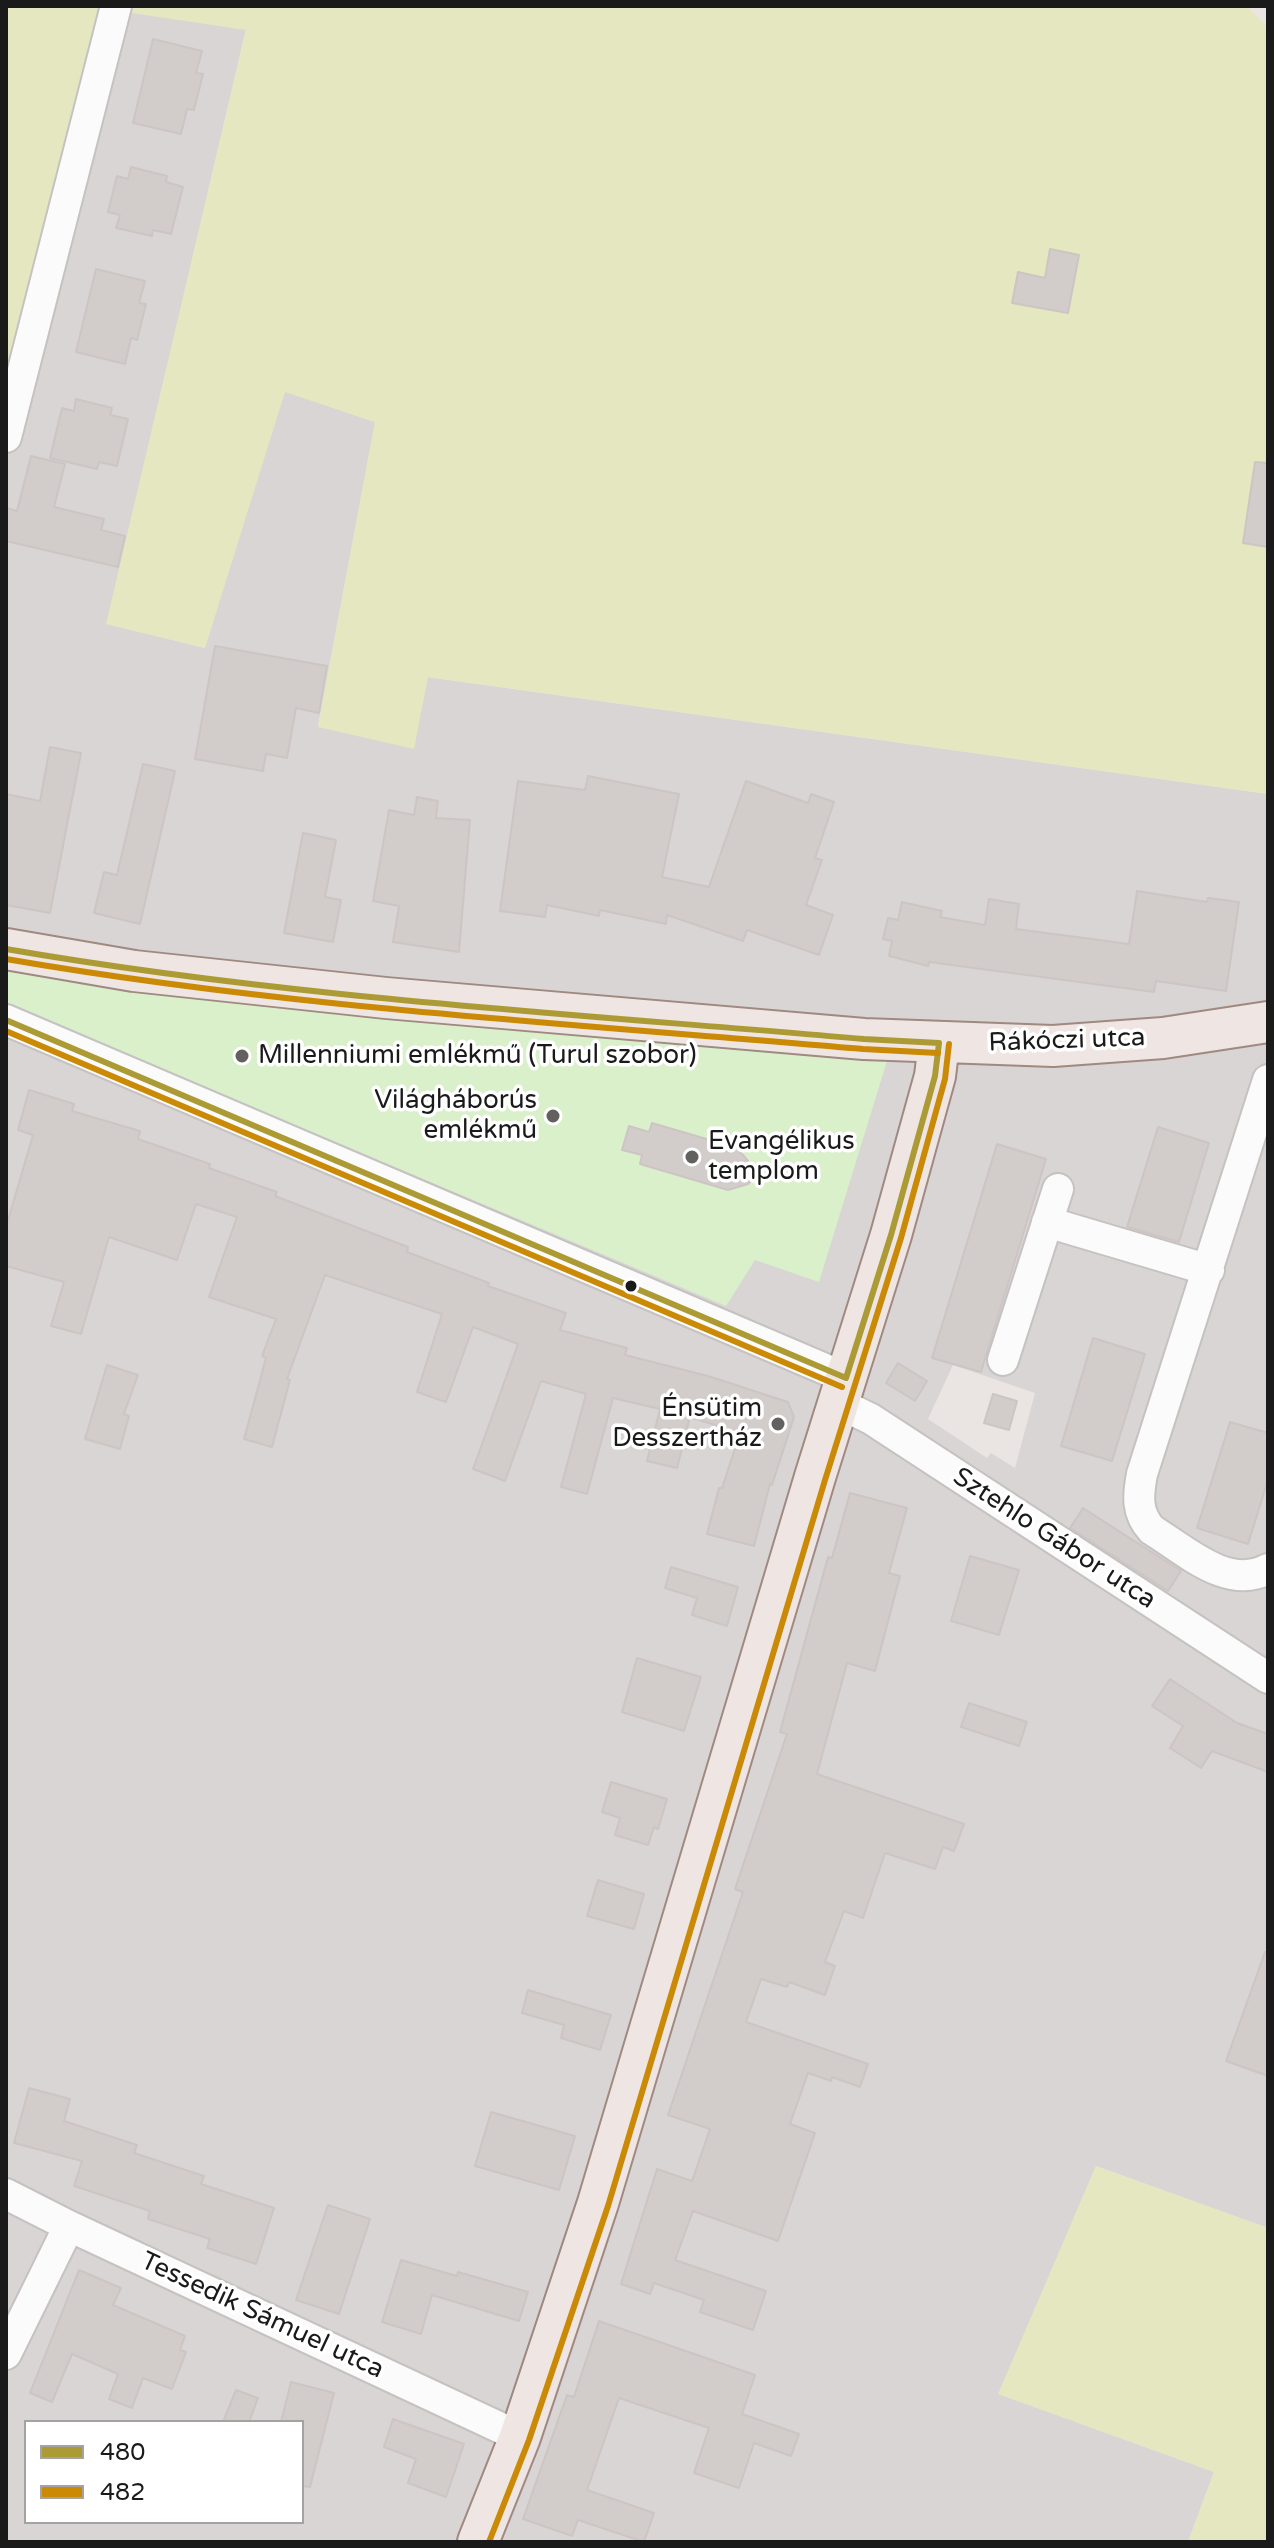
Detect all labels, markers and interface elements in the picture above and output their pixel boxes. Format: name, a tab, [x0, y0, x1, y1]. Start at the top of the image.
street label: Rákóczi utca	[988, 1023, 1146, 1059]
place label: Millenniumi emlékmű (Turul szobor)	[258, 1040, 697, 1072]
marker: Millenniumi emlékmű (Turul szobor)	[233, 1047, 251, 1065]
place label: Világháborús emlékmű	[374, 1085, 537, 1146]
marker: Világháborús emlékmű	[544, 1107, 562, 1125]
place label: Evangélikus templom	[708, 1126, 855, 1188]
marker: Evangélikus templom	[683, 1148, 701, 1166]
unlabelled marker	[623, 1278, 639, 1294]
place label: Énsütim Desszertház	[612, 1393, 762, 1454]
marker: Énsütim Desszertház	[769, 1415, 787, 1433]
street label: Sztehlo Gábor utca	[947, 1462, 1161, 1616]
street label: Tessedik Sámuel utca	[136, 2246, 388, 2386]
legend	[24, 2420, 304, 2524]
text: 480	[100, 2438, 145, 2467]
text: 482	[100, 2478, 145, 2507]

